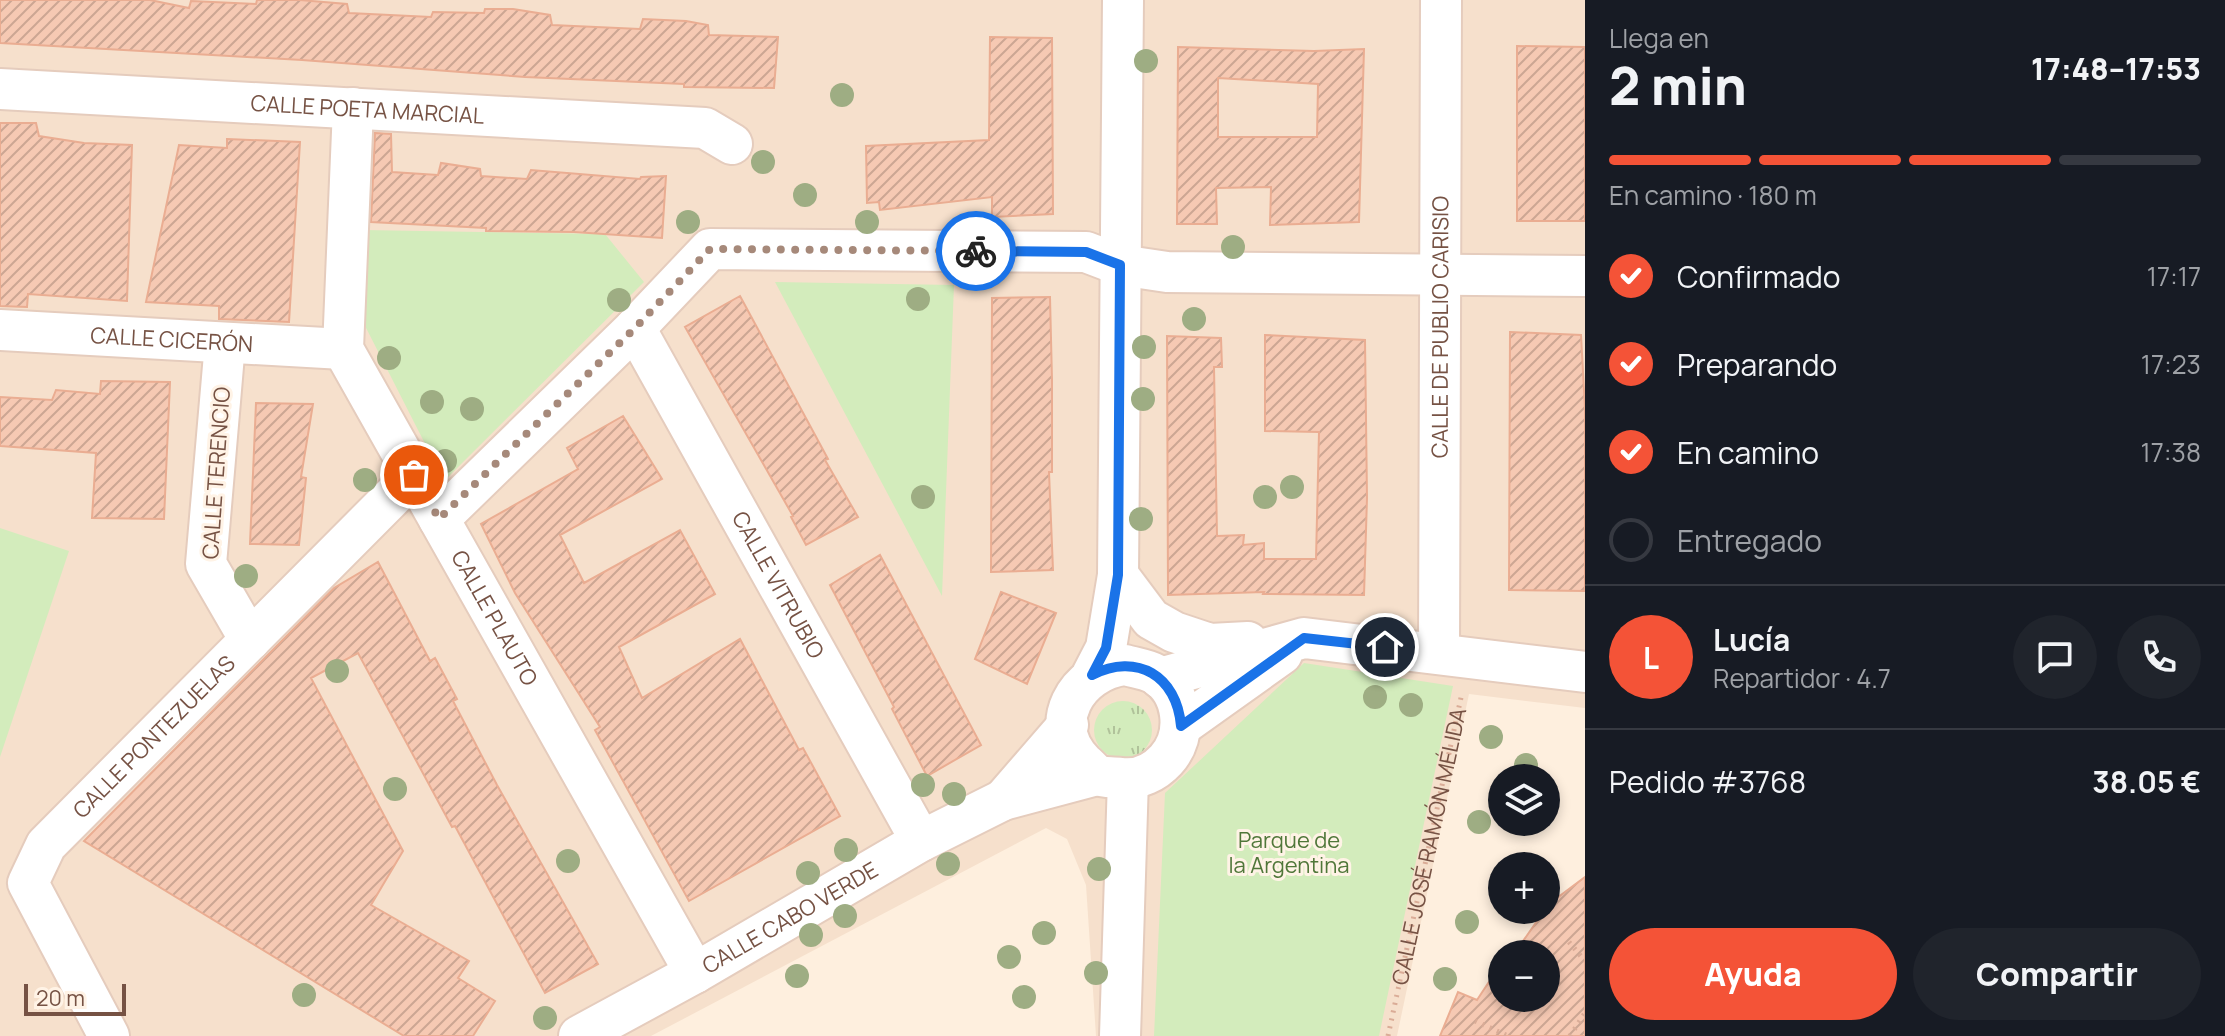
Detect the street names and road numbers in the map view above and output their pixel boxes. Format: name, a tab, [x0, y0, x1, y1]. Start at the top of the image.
street label: CALLE POETA MARCIAL	[250, 88, 485, 131]
street label: CALLE DE PUBLIO CARISIO	[1425, 196, 1455, 458]
street label: CALLE CICERÓN	[90, 320, 254, 359]
street label: CALLE TERENCIO	[195, 386, 237, 560]
street label: CALLE VITRUBIO	[725, 506, 831, 664]
street label: CALLE PLAUTO	[445, 545, 545, 691]
street label: CALLE PONTEZUELAS	[66, 649, 241, 825]
street label: CALLE JOSÉ RAMÓN MÉLIDA	[1384, 705, 1473, 988]
street label: CALLE CABO VERDE	[697, 854, 883, 981]

